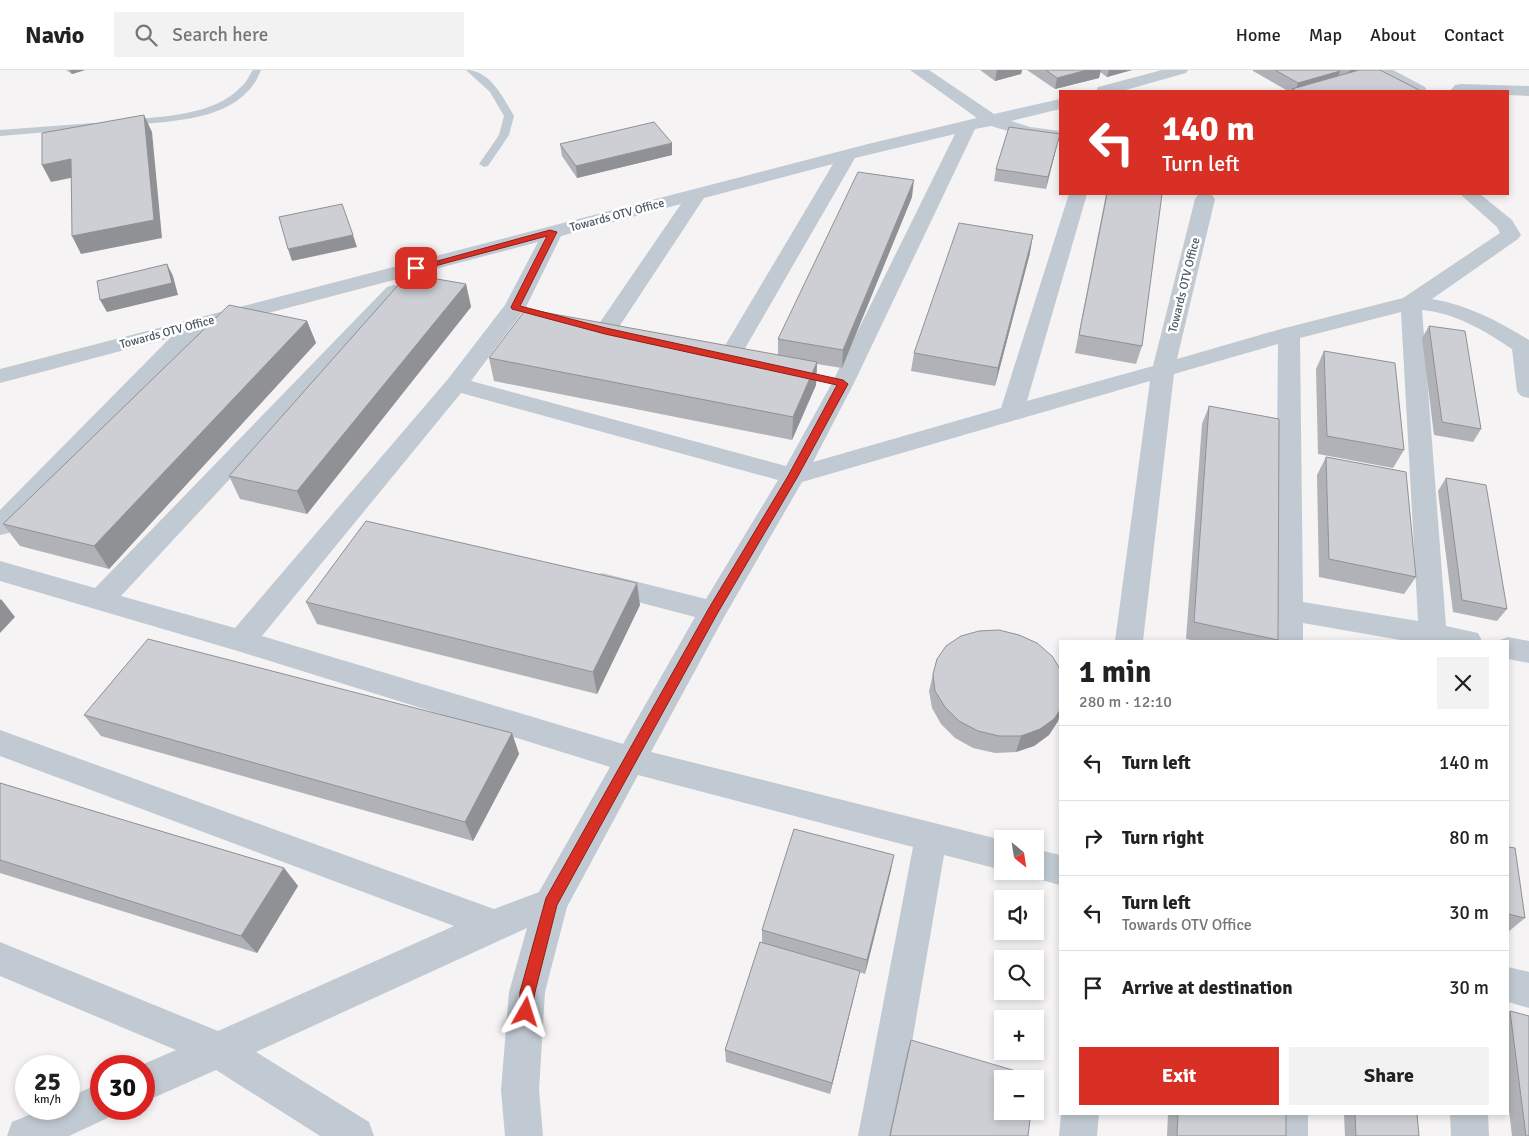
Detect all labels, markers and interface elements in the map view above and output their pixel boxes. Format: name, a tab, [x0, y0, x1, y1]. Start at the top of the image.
search box	[114, 12, 464, 57]
text: Navio	[25, 20, 84, 50]
icon: search	[132, 21, 160, 49]
text: Search here	[172, 23, 268, 47]
text: Home	[1236, 24, 1281, 46]
text: Map	[1309, 24, 1342, 46]
text: About	[1370, 24, 1416, 46]
text: Contact	[1444, 24, 1504, 46]
text: 140 m	[1162, 107, 1255, 150]
icon: left	[1079, 110, 1144, 175]
text: Turn left	[1162, 150, 1240, 177]
street label: Towards OTV Office	[568, 196, 666, 235]
street label: Towards OTV Office	[1165, 236, 1204, 334]
pin	[395, 247, 437, 289]
icon: arrive	[402, 254, 430, 282]
street label: Towards OTV Office	[118, 313, 216, 352]
text: 1 min	[1079, 654, 1151, 691]
button: close	[1437, 657, 1489, 709]
text: 280 m · 12:10	[1079, 692, 1172, 712]
icon: left	[1079, 749, 1107, 777]
text: Turn left	[1122, 751, 1191, 775]
text: 140 m	[1439, 751, 1489, 775]
icon: right	[1079, 824, 1107, 852]
text: Turn right	[1122, 826, 1204, 850]
text: 80 m	[1449, 826, 1489, 850]
north arrow	[994, 830, 1044, 880]
map controls	[994, 830, 1044, 1120]
button: sound	[994, 890, 1044, 940]
text: Turn left	[1122, 891, 1191, 915]
icon: left	[1079, 899, 1107, 927]
text: 30 m	[1449, 901, 1489, 925]
text: Towards OTV Office	[1122, 915, 1252, 935]
button: search	[994, 950, 1044, 1000]
icon: arrive	[1079, 974, 1107, 1002]
text: Arrive at destination	[1122, 976, 1293, 1000]
text: 30 m	[1449, 976, 1489, 1000]
position arrow	[499, 985, 551, 1037]
button: +	[994, 1010, 1044, 1060]
button: Exit	[1079, 1047, 1279, 1105]
button: Share	[1289, 1047, 1489, 1105]
speed limit sign: 30	[90, 1055, 155, 1120]
text: 25	[34, 1066, 61, 1097]
button: −	[994, 1070, 1044, 1120]
text: km/h	[34, 1092, 61, 1107]

